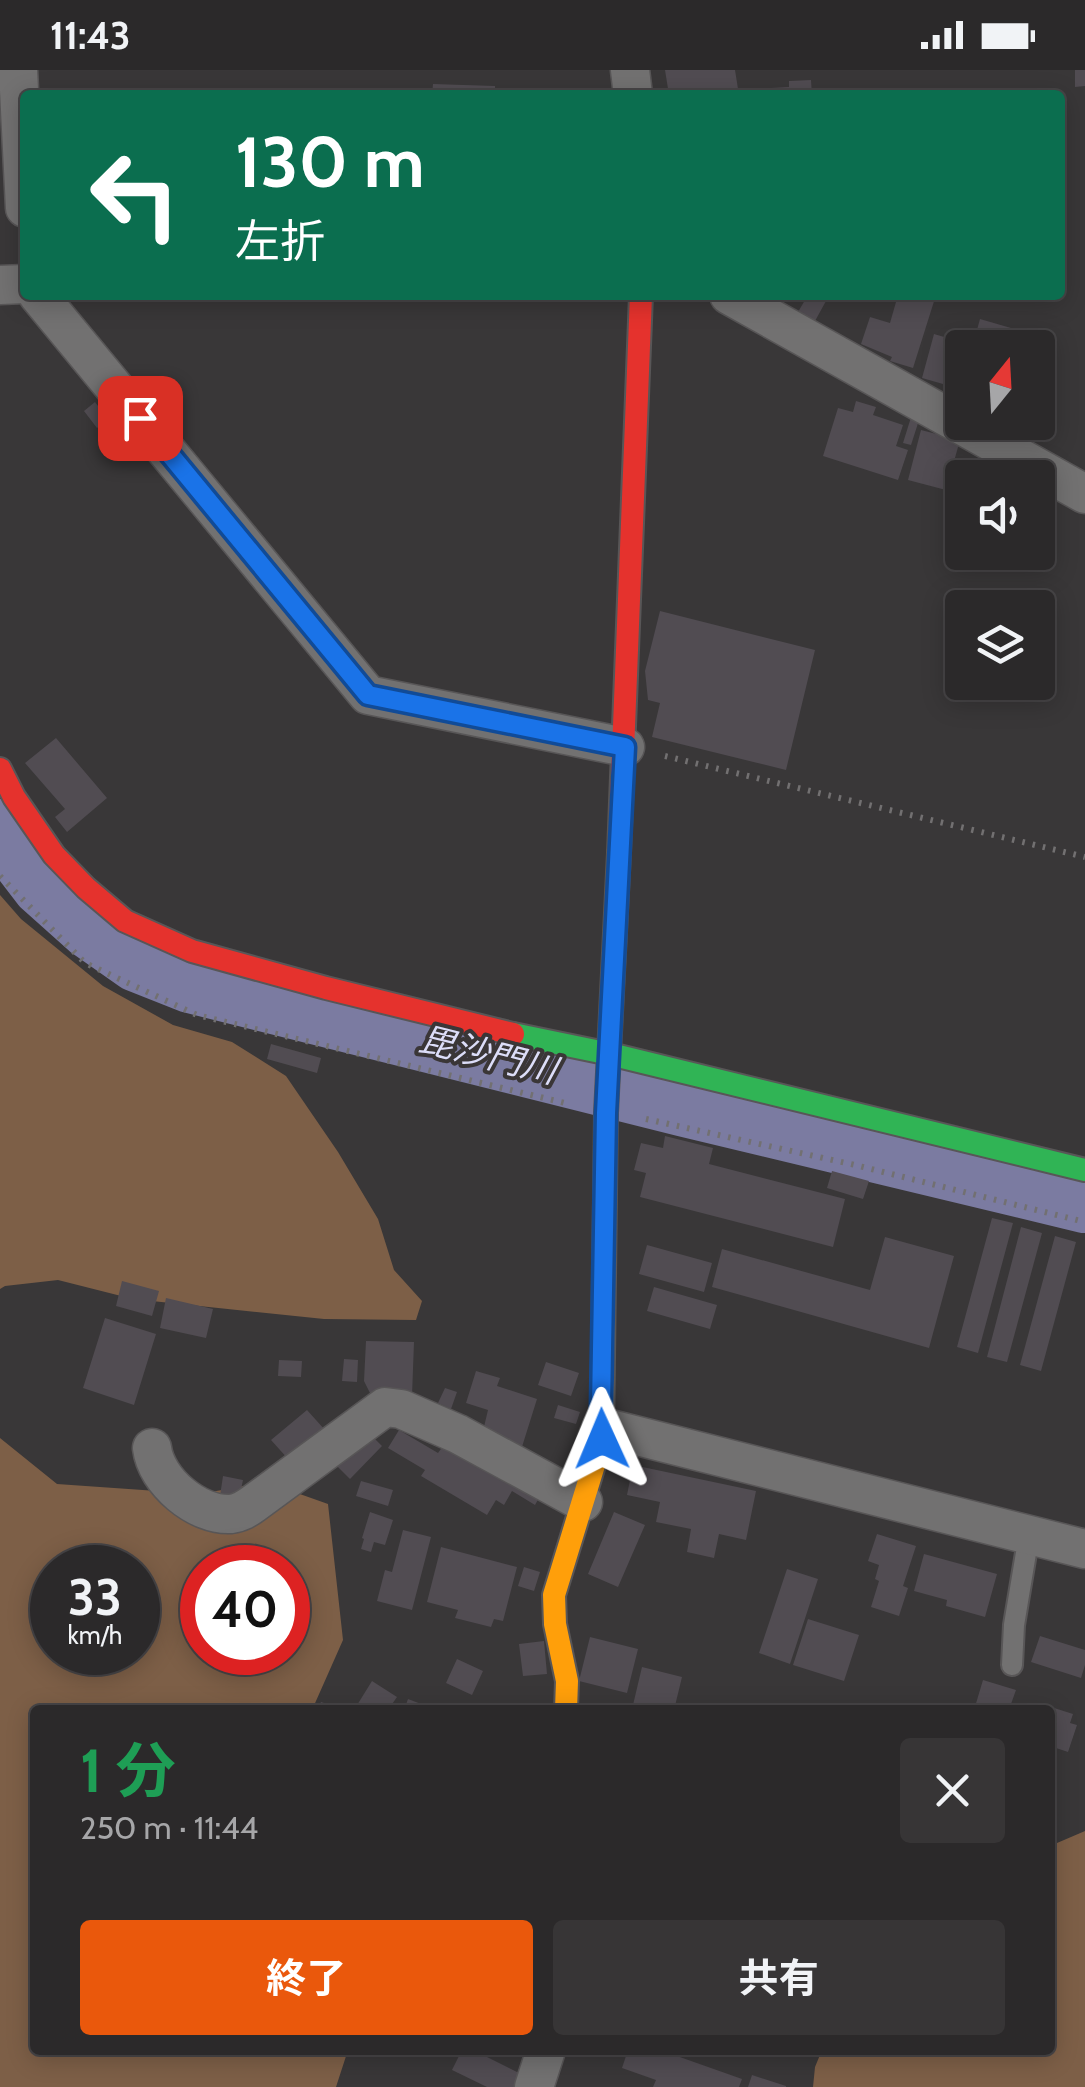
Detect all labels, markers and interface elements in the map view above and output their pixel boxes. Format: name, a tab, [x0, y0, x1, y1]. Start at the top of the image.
text: 11:43	[50, 12, 131, 59]
text: 130 m	[235, 119, 425, 205]
icon: left	[70, 130, 200, 260]
text: 左折	[235, 214, 325, 268]
north arrow	[945, 330, 1055, 440]
map controls	[945, 330, 1055, 700]
pin	[98, 376, 183, 461]
icon: arrive	[113, 391, 168, 446]
button: sound	[945, 460, 1055, 570]
button: layers	[945, 590, 1055, 700]
water label: 毘沙門川	[415, 1017, 565, 1093]
position arrow	[550, 1387, 654, 1491]
speed limit sign: 40	[180, 1545, 310, 1675]
text: 33	[68, 1567, 122, 1628]
text: km/h	[68, 1620, 122, 1650]
text: 1 分	[80, 1734, 176, 1807]
button: close	[900, 1738, 1005, 1843]
text: 250 m · 11:44	[80, 1808, 258, 1847]
button: 終了	[80, 1920, 533, 2035]
button: 共有	[553, 1920, 1005, 2035]

